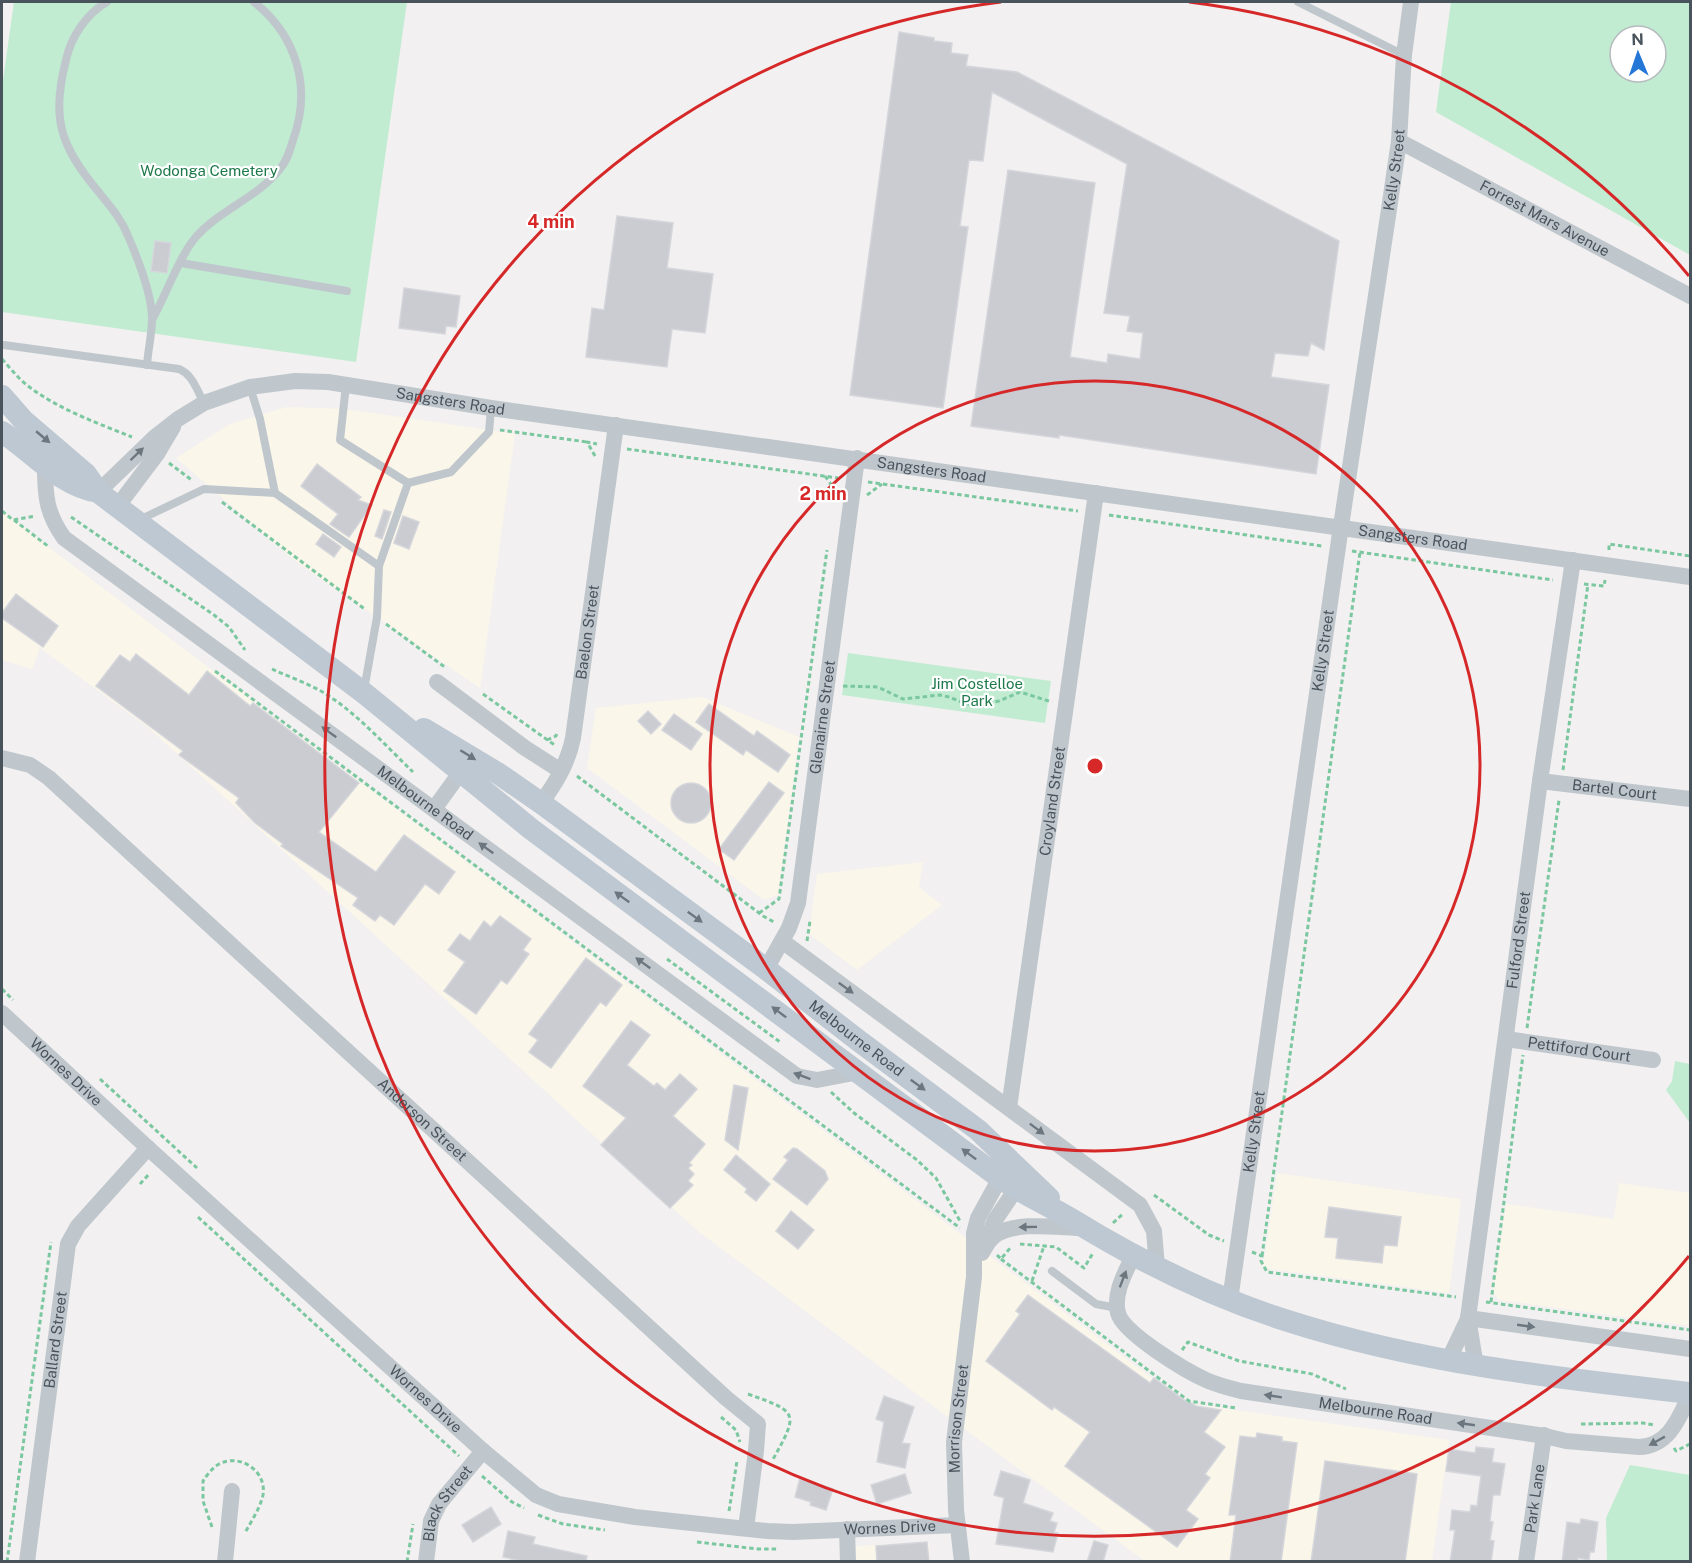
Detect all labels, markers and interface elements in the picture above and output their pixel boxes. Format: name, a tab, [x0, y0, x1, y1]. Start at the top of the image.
north arrow	[1608, 24, 1668, 84]
text: N	[1631, 30, 1644, 49]
street label: Kelly Street	[1380, 128, 1408, 212]
park label: Wodonga Cemetery	[140, 162, 278, 179]
street label: Forrest Mars Avenue	[1477, 177, 1613, 260]
text: 4 min	[527, 211, 575, 232]
street label: Sangsters Road	[395, 384, 506, 418]
one-way arrow	[35, 430, 50, 443]
one-way arrow	[130, 448, 144, 462]
street label: Sangsters Road	[876, 453, 987, 486]
text: 2 min	[799, 483, 847, 504]
street label: Sangsters Road	[1357, 521, 1469, 554]
street label: Baelon Street	[572, 583, 602, 681]
street label: Kelly Street	[1308, 608, 1337, 693]
street label: Glenairne Street	[806, 659, 838, 775]
park label: Jim Costelloe Park	[931, 675, 1023, 709]
one-way arrow	[321, 727, 336, 739]
street label: Croyland Street	[1036, 745, 1068, 857]
one-way arrow	[460, 750, 476, 761]
centre of rings	[1085, 756, 1105, 776]
street label: Melbourne Road	[374, 762, 477, 843]
street label: Bartel Court	[1571, 776, 1658, 803]
one-way arrow	[479, 842, 494, 854]
street label: Fulford Street	[1503, 890, 1533, 990]
one-way arrow	[615, 891, 630, 903]
one-way arrow	[688, 910, 703, 922]
one-way arrow	[636, 957, 652, 969]
one-way arrow	[838, 982, 854, 994]
street label: Melbourne Road	[806, 997, 907, 1079]
one-way arrow	[772, 1007, 787, 1019]
street label: Pettiford Court	[1527, 1033, 1632, 1065]
street label: Wornes Drive	[27, 1034, 106, 1109]
one-way arrow	[792, 1070, 810, 1080]
street label: Anderson Street	[374, 1074, 471, 1165]
one-way arrow	[909, 1079, 925, 1091]
street label: Kelly Street	[1239, 1090, 1268, 1174]
one-way arrow	[1029, 1122, 1045, 1135]
one-way arrow	[961, 1149, 976, 1161]
one-way arrow	[1019, 1223, 1038, 1232]
one-way arrow	[1118, 1270, 1128, 1288]
street label: Ballard Street	[40, 1290, 70, 1389]
one-way arrow	[1516, 1322, 1535, 1331]
street label: Wornes Drive	[386, 1361, 466, 1436]
street label: Morrison Street	[945, 1363, 971, 1473]
one-way arrow	[1263, 1392, 1282, 1401]
street label: Melbourne Road	[1318, 1394, 1433, 1427]
one-way arrow	[1456, 1420, 1475, 1429]
one-way arrow	[1648, 1436, 1665, 1446]
street label: Black Street	[420, 1462, 475, 1543]
street label: Park Lane	[1521, 1463, 1548, 1534]
street label: Wornes Drive	[843, 1517, 936, 1538]

